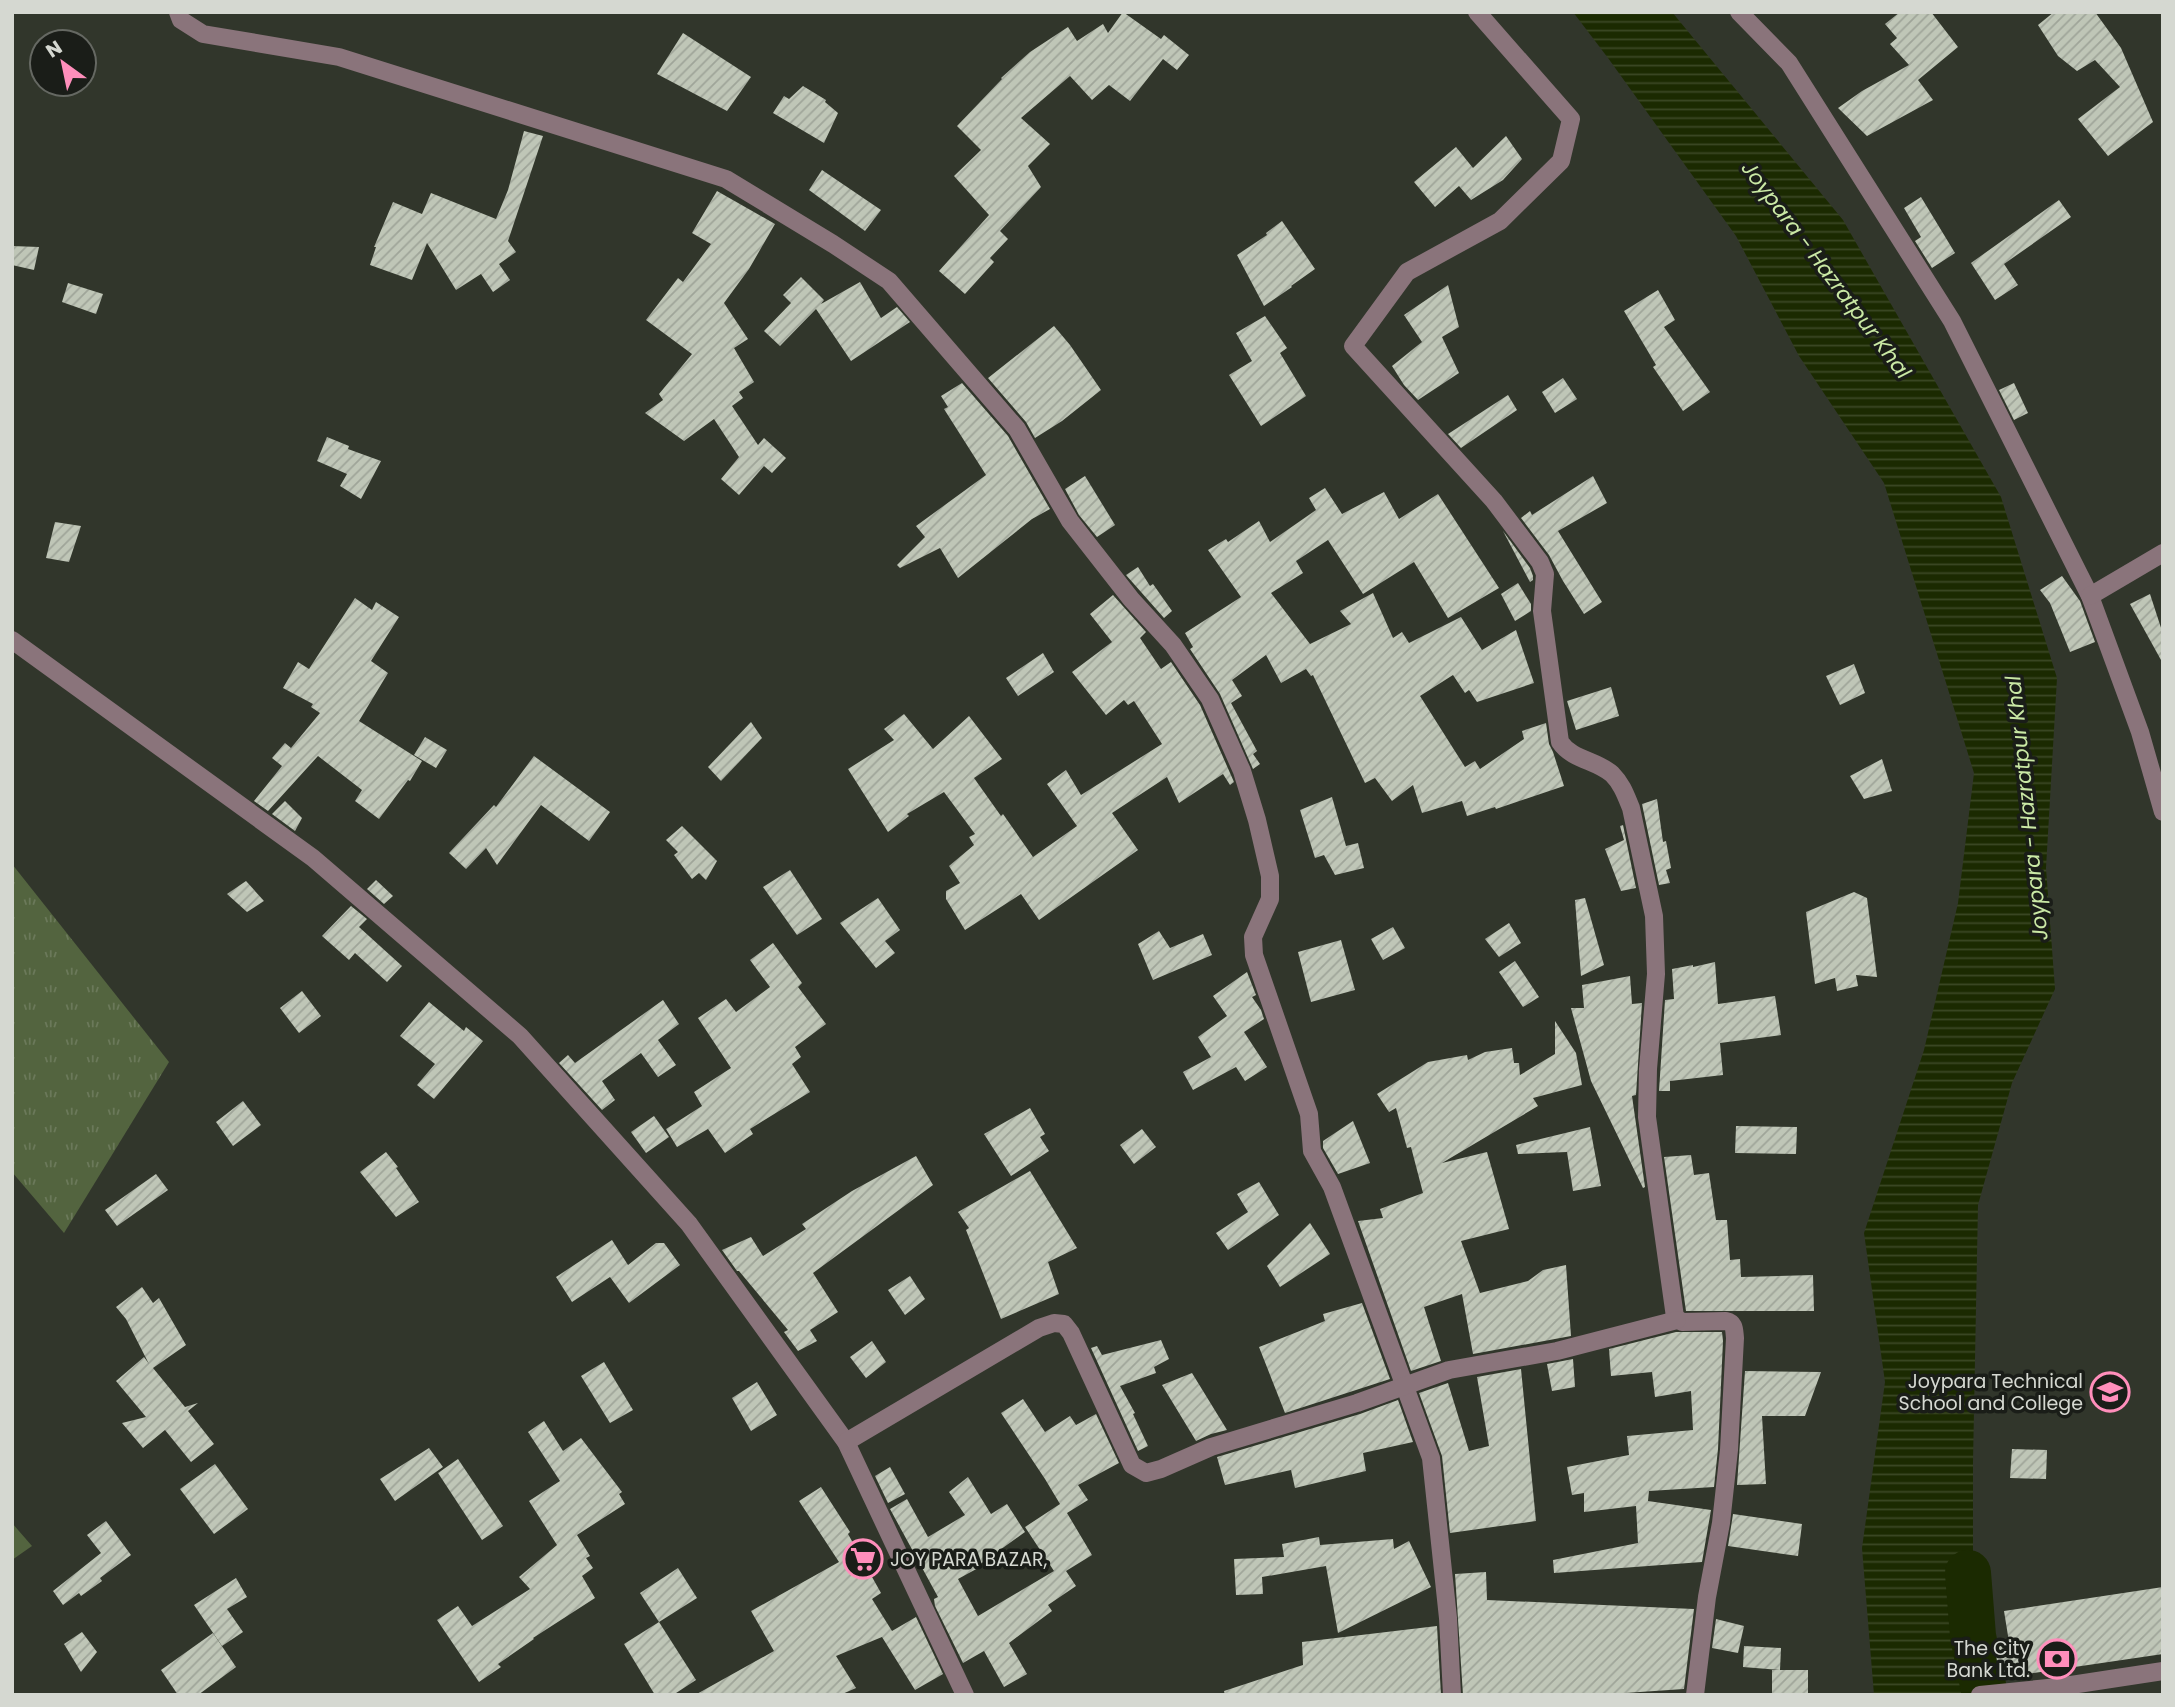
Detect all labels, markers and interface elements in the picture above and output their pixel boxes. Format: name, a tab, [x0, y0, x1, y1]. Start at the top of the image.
north arrow	[28, 28, 98, 98]
text: N	[41, 34, 67, 64]
water label: Joypara - Hazratpur Khal	[1735, 155, 1919, 385]
water label: Joypara - Hazratpur Khal	[1998, 673, 2055, 942]
place label: Joypara Technical School and College	[1899, 1368, 2083, 1417]
school or university icon: Joypara Technical School and College	[2089, 1371, 2131, 1413]
supermarket icon: JOY PARA BAZAR,	[842, 1538, 884, 1580]
place label: JOY PARA BAZAR,	[890, 1546, 1048, 1573]
place label: The City Bank Ltd.	[1947, 1635, 2030, 1684]
bank icon: The City Bank Ltd.	[2036, 1638, 2078, 1680]

